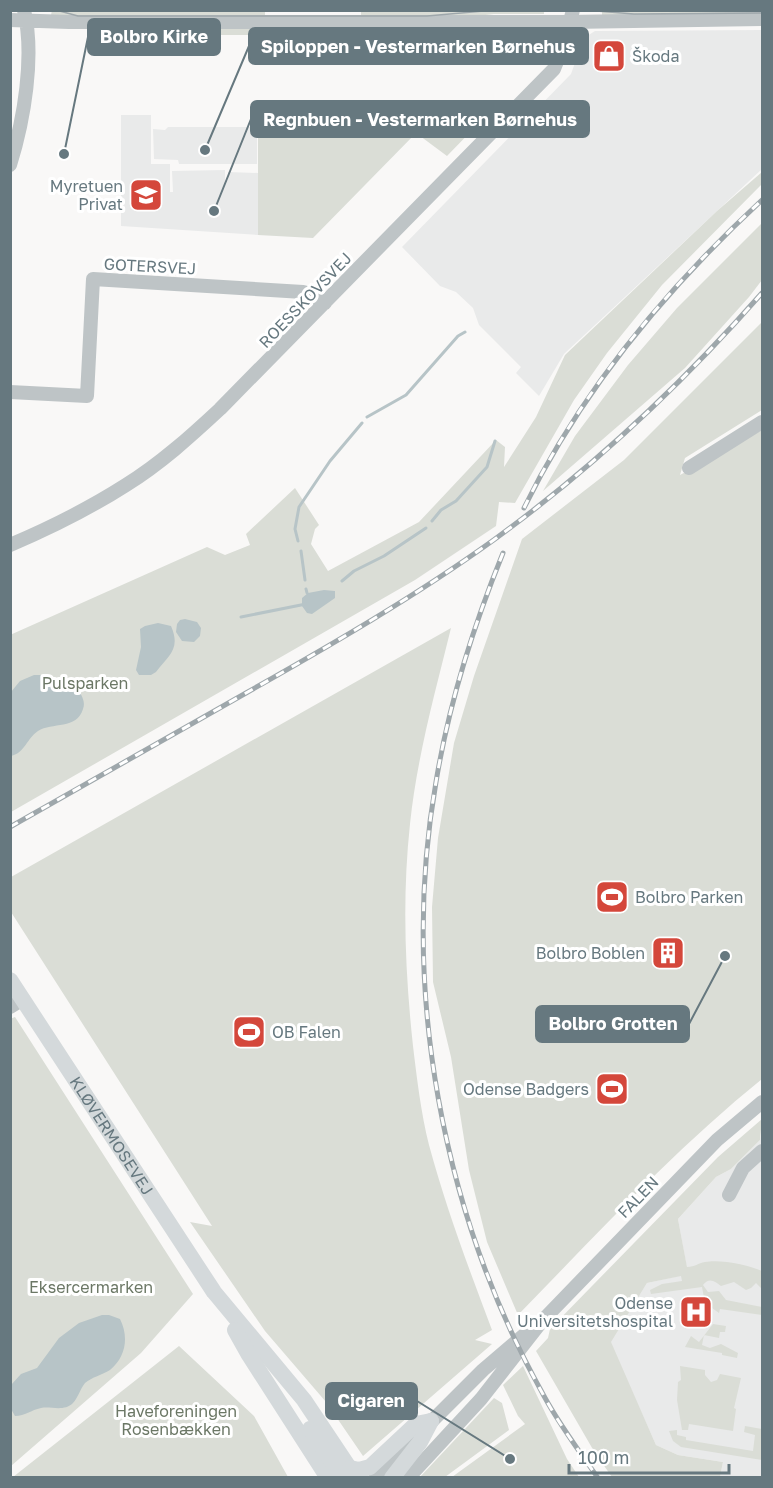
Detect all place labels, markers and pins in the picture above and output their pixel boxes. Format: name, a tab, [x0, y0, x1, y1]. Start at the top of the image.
callout: Bolbro Kirke	[88, 19, 220, 55]
callout: Spiloppen - Vestermarken Børnehus	[249, 28, 588, 64]
shop icon: Škoda	[591, 38, 627, 74]
place label: Škoda	[632, 46, 679, 66]
callout: Regnbuen - Vestermarken Børnehus	[251, 101, 589, 137]
place label: Myretuen Privat	[50, 176, 123, 214]
school or university icon: Myretuen Privat	[128, 177, 164, 213]
sports icon: Bolbro Parken	[594, 879, 630, 915]
place label: Bolbro Parken	[635, 887, 743, 907]
building icon: Bolbro Boblen	[650, 935, 686, 971]
place label: Bolbro Boblen	[536, 943, 645, 963]
callout: Bolbro Grotten	[536, 1006, 689, 1042]
sports icon: OB Falen	[231, 1014, 267, 1050]
place label: OB Falen	[272, 1022, 341, 1042]
sports icon: Odense Badgers	[594, 1071, 630, 1107]
place label: Odense Badgers	[463, 1079, 589, 1099]
place label: Odense Universitetshospital	[517, 1293, 673, 1331]
hospital icon: Odense Universitetshospital	[678, 1294, 714, 1330]
callout: Cigaren	[326, 1383, 417, 1419]

